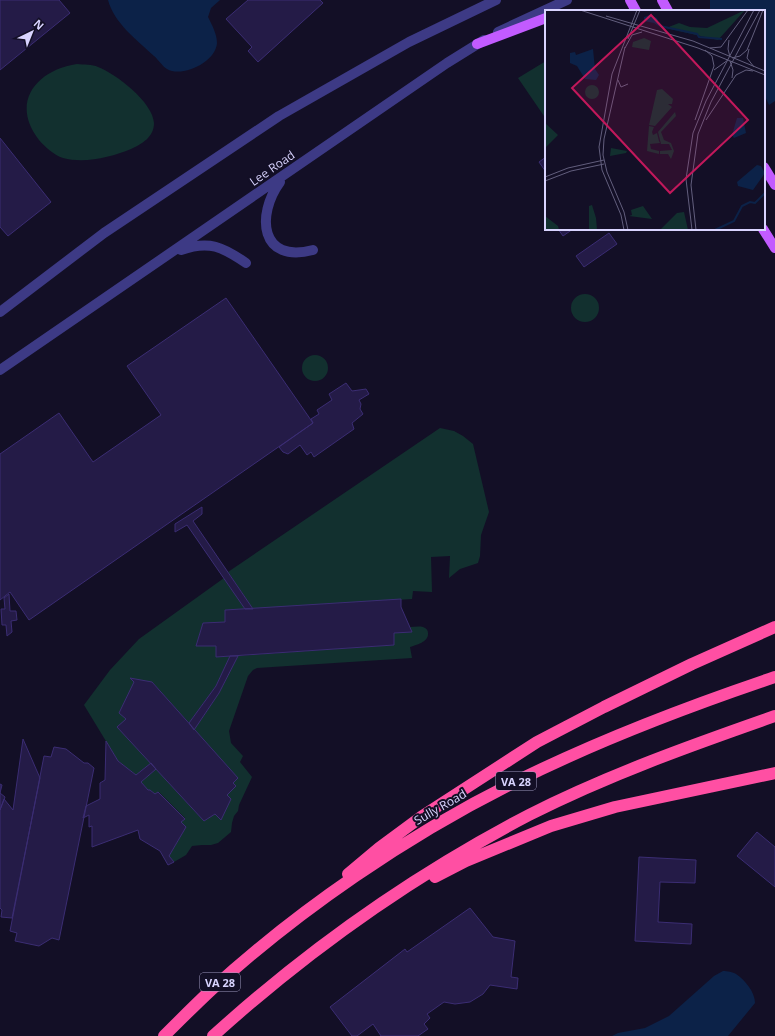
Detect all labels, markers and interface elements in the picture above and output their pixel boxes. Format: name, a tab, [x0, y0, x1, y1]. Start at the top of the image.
inset map	[545, 10, 765, 230]
north arrow	[12, 12, 52, 52]
text: N	[31, 16, 48, 33]
street label: Lee Road	[246, 146, 298, 190]
road number: VA 28	[496, 772, 536, 790]
street label: Sully Road	[411, 785, 469, 829]
road number: VA 28	[200, 973, 240, 991]

